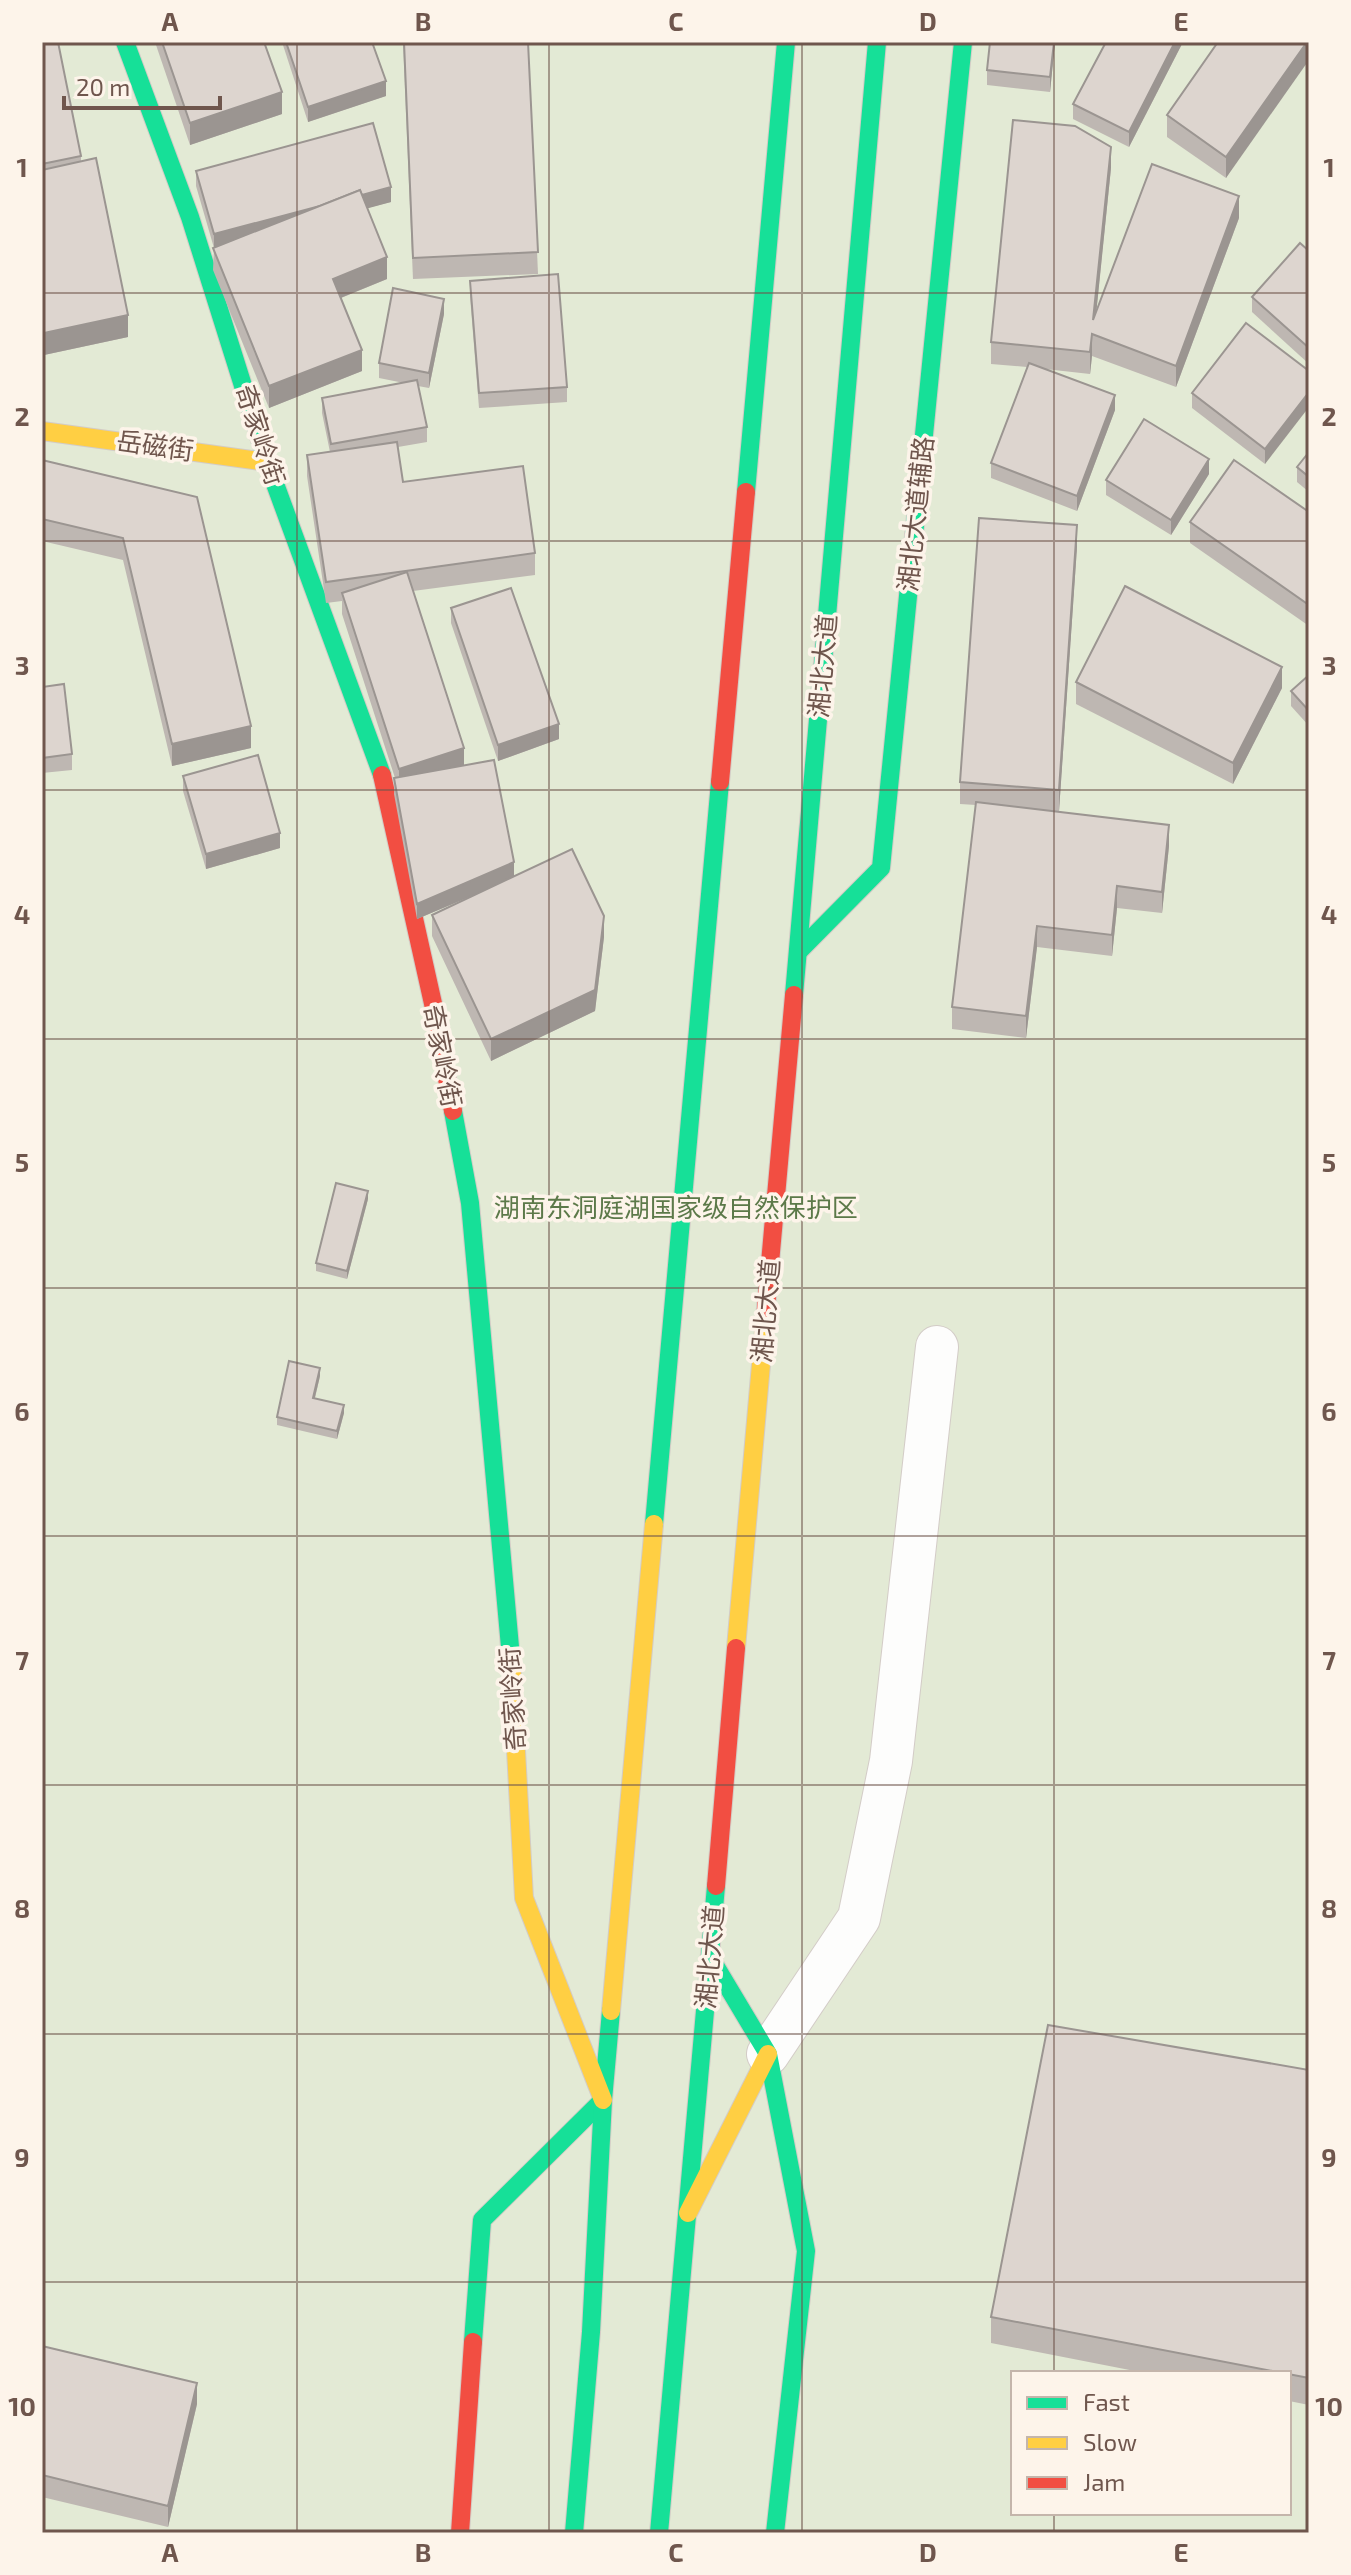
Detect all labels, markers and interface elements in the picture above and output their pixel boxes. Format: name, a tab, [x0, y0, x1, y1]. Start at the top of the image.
text: A	[162, 5, 179, 36]
text: B	[415, 5, 431, 36]
text: C	[668, 5, 684, 36]
text: D	[919, 5, 937, 36]
text: E	[1173, 5, 1189, 36]
scale bar	[64, 60, 220, 110]
text: 20 m	[76, 72, 130, 101]
text: 1	[16, 151, 28, 182]
text: 1	[1323, 151, 1335, 182]
street label: 奇家岭街	[231, 380, 292, 489]
text: 2	[14, 400, 30, 431]
text: 2	[1321, 400, 1337, 431]
street label: 岳磁街	[114, 424, 196, 465]
street label: 湘北大道辅路	[891, 435, 938, 593]
street label: 湘北大道	[802, 613, 841, 719]
text: 3	[15, 649, 29, 680]
text: 3	[1322, 649, 1336, 680]
text: 4	[14, 898, 30, 929]
text: 4	[1321, 898, 1337, 929]
street label: 奇家岭街	[418, 1002, 469, 1110]
text: 5	[15, 1146, 29, 1177]
text: 5	[1322, 1146, 1336, 1177]
park label: 湖南东洞庭湖国家级自然保护区	[494, 1191, 858, 1222]
street label: 湘北大道	[745, 1258, 784, 1364]
text: 6	[14, 1395, 30, 1426]
text: 6	[1321, 1395, 1337, 1426]
text: 7	[15, 1644, 29, 1675]
text: 7	[1322, 1644, 1336, 1675]
street label: 奇家岭街	[492, 1646, 531, 1752]
text: 8	[14, 1892, 30, 1923]
text: 8	[1321, 1892, 1337, 1923]
street label: 湘北大道	[689, 1904, 728, 2010]
text: 9	[14, 2141, 30, 2172]
text: 9	[1321, 2141, 1337, 2172]
legend	[1011, 2371, 1291, 2515]
text: Fast	[1083, 2387, 1130, 2416]
text: 10	[8, 2390, 36, 2421]
text: 10	[1315, 2390, 1343, 2421]
text: Slow	[1083, 2427, 1137, 2456]
text: Jam	[1083, 2467, 1125, 2496]
text: A	[162, 2536, 179, 2567]
text: B	[415, 2536, 431, 2567]
text: C	[668, 2536, 684, 2567]
text: D	[919, 2536, 937, 2567]
text: E	[1173, 2536, 1189, 2567]

